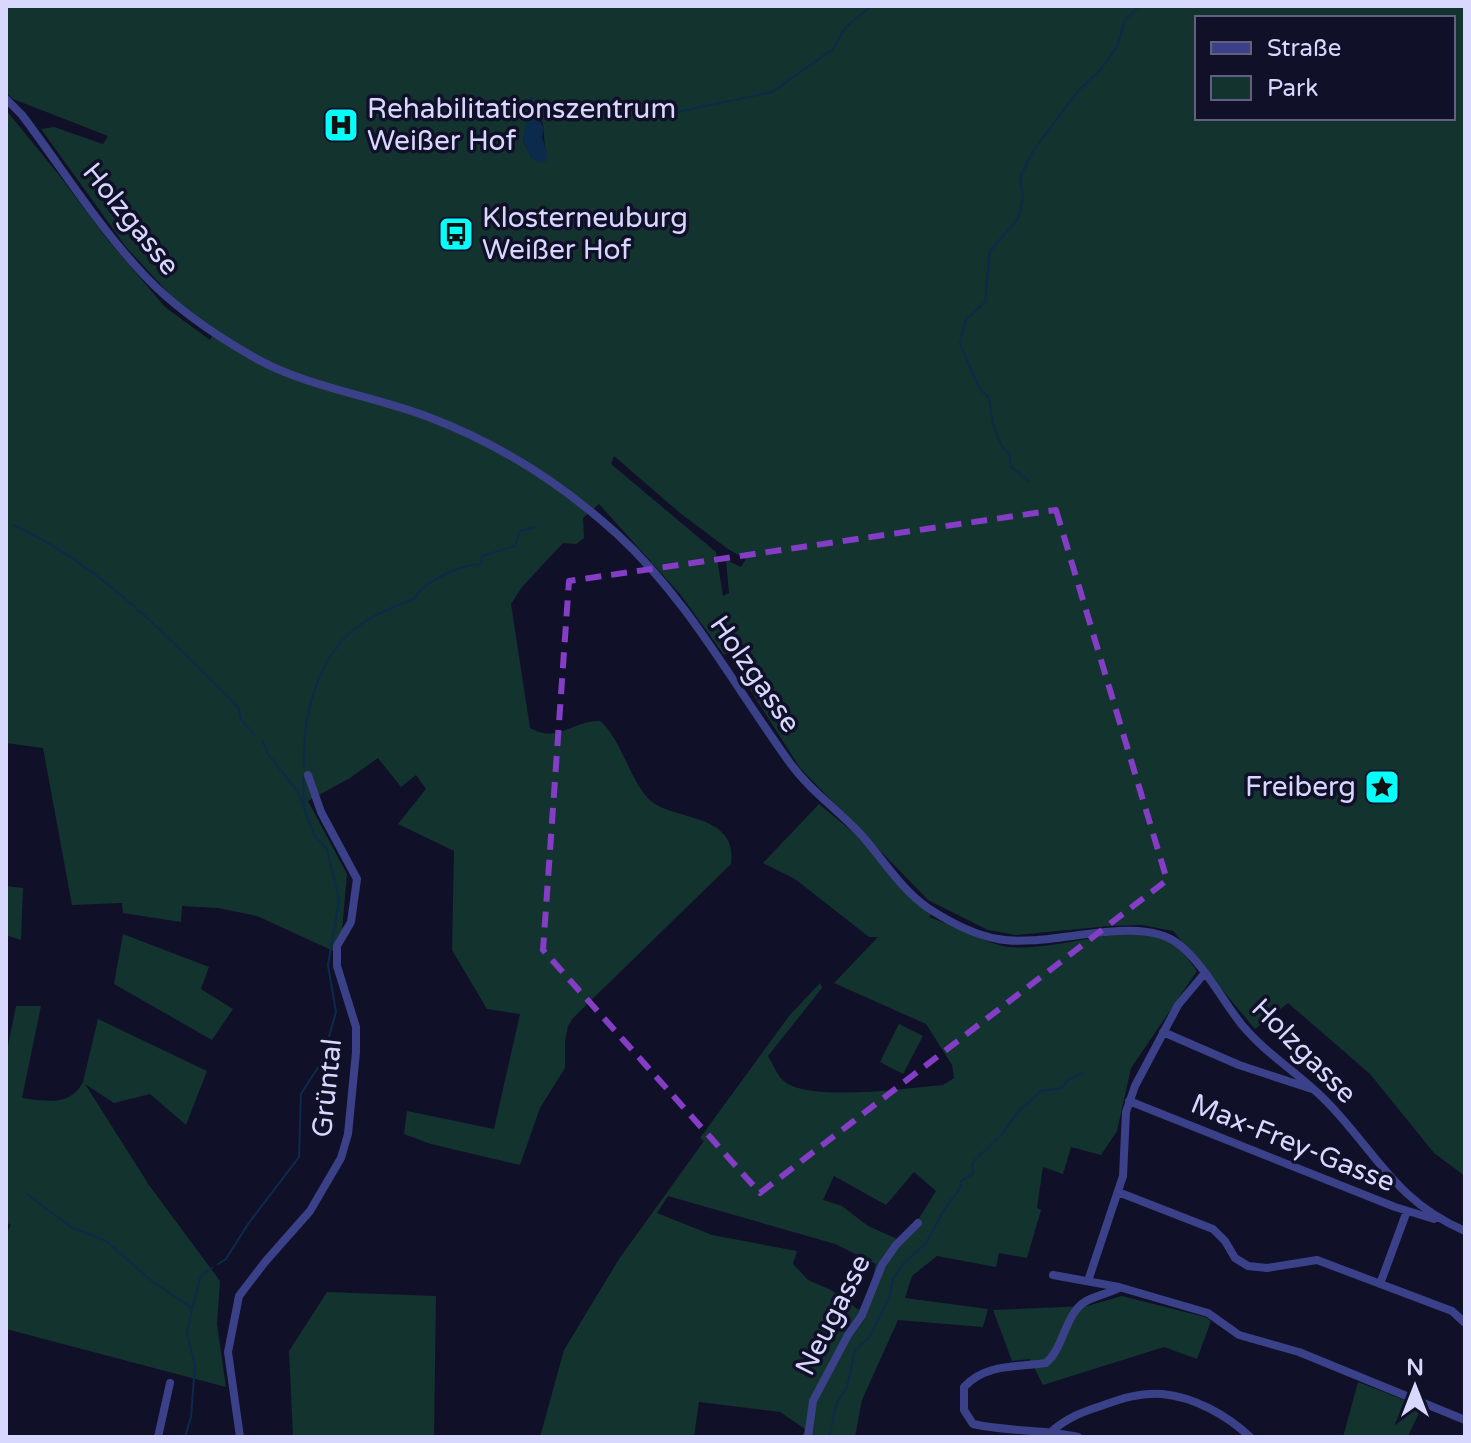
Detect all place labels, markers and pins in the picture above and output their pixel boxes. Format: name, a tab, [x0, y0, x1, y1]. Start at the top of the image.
place label: Rehabilitationszentrum Weißer Hof	[367, 92, 676, 158]
hospital icon: Rehabilitationszentrum Weißer Hof	[322, 106, 360, 144]
place label: Klosterneuburg Weißer Hof	[482, 201, 688, 267]
bus stop icon: Klosterneuburg Weißer Hof	[437, 215, 475, 253]
place icon: Freiberg	[1363, 768, 1401, 806]
place label: Freiberg	[1245, 770, 1356, 804]

